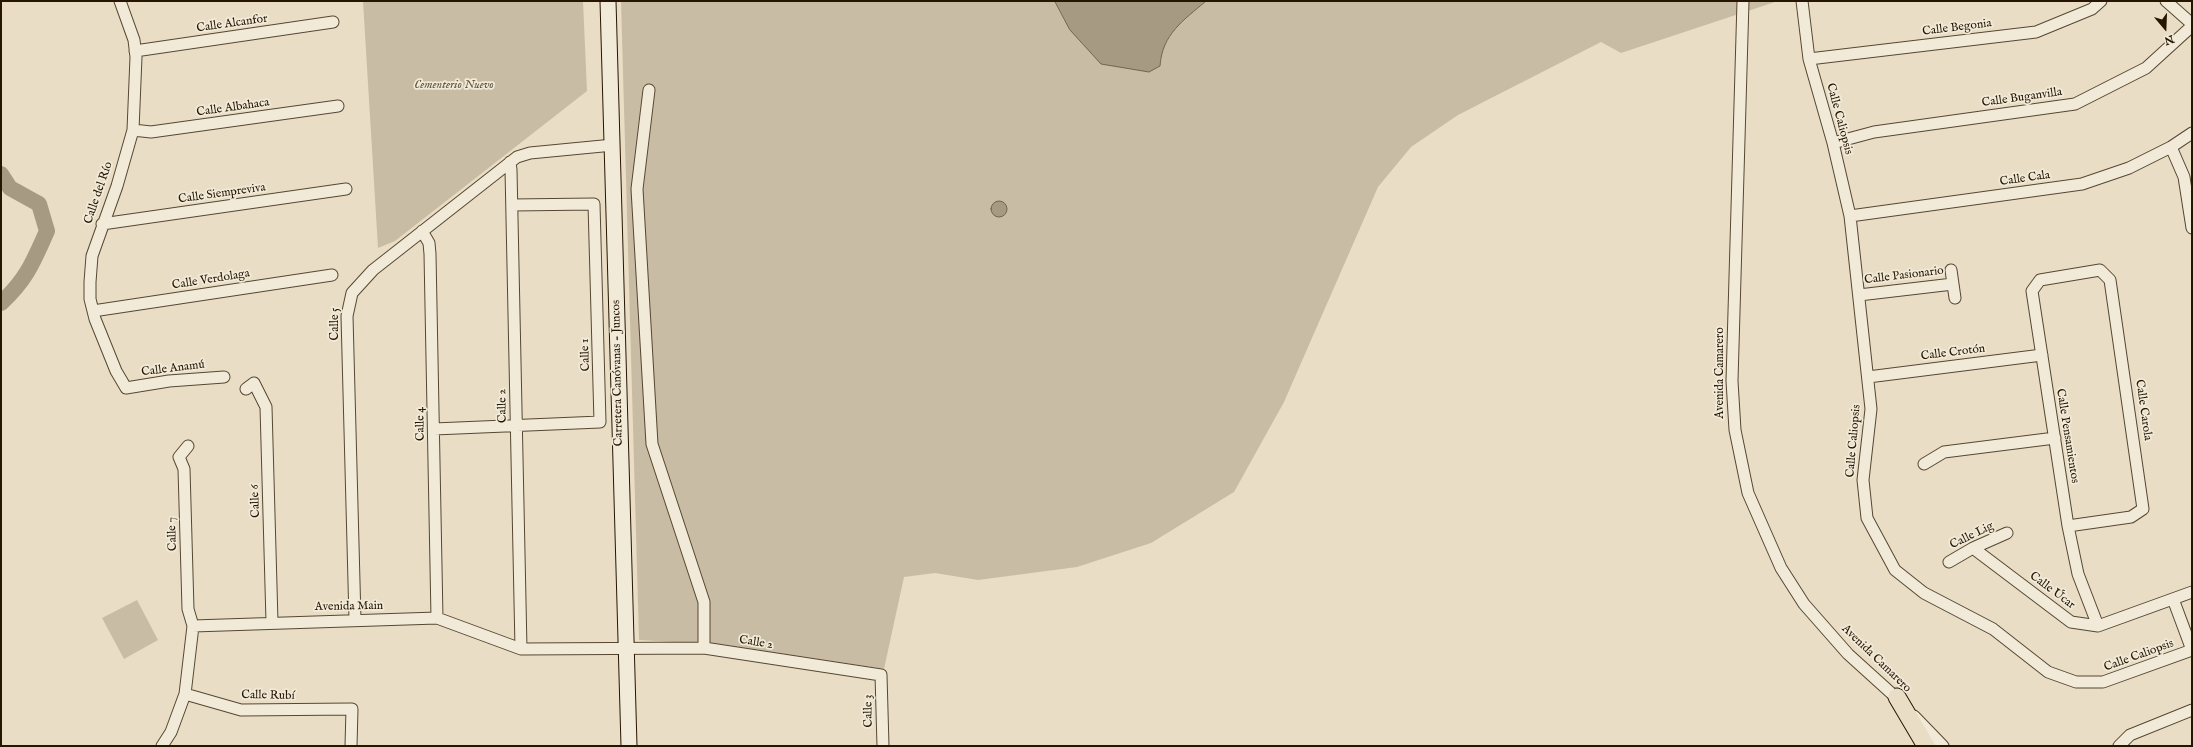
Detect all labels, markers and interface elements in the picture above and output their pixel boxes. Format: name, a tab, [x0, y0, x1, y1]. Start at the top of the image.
north arrow	[2145, 8, 2185, 48]
street label: Calle Alcanfor	[196, 12, 268, 36]
street label: Calle Begonia	[1922, 17, 1992, 39]
text: N	[2162, 31, 2176, 48]
park label: Cementerio Nuevo	[414, 79, 494, 93]
street label: Calle Caliopsis	[1823, 82, 1855, 156]
street label: Calle Buganvilla	[1981, 85, 2063, 111]
street label: Calle Albahaca	[196, 96, 270, 120]
street label: Calle del Río	[82, 160, 116, 226]
street label: Calle Cala	[1999, 168, 2051, 190]
street label: Calle Siempreviva	[178, 181, 266, 207]
street label: Calle Pasionario	[1863, 264, 1945, 288]
street label: Calle Verdolaga	[171, 267, 251, 293]
street label: Carretera Canóvanas - Juncos	[610, 300, 626, 446]
street label: Calle 5	[329, 308, 343, 340]
street label: Avenida Camarero	[1714, 327, 1728, 419]
street label: Calle 1	[578, 338, 594, 372]
street label: Calle Crotón	[1920, 342, 1986, 364]
street label: Calle Anamú	[141, 358, 205, 380]
street label: Calle Carola	[2132, 379, 2154, 441]
street label: Calle Pensamientos	[2052, 388, 2082, 484]
street label: Calle 2	[496, 389, 510, 423]
street label: Calle Caliopsis	[1844, 404, 1864, 478]
street label: Calle 4	[414, 407, 428, 441]
street label: Calle 6	[248, 484, 264, 518]
street label: Calle 7	[165, 517, 181, 551]
street label: Calle Lig	[1948, 519, 1996, 553]
street label: Calle Úcar	[2027, 569, 2077, 613]
street label: Avenida Main	[315, 599, 383, 615]
street label: Avenida Camarero	[1838, 622, 1914, 696]
street label: Calle 2	[738, 633, 774, 653]
street label: Calle Caliopsis	[2102, 637, 2176, 675]
street label: Calle Rubí	[241, 688, 295, 704]
street label: Calle 3	[862, 694, 876, 728]

